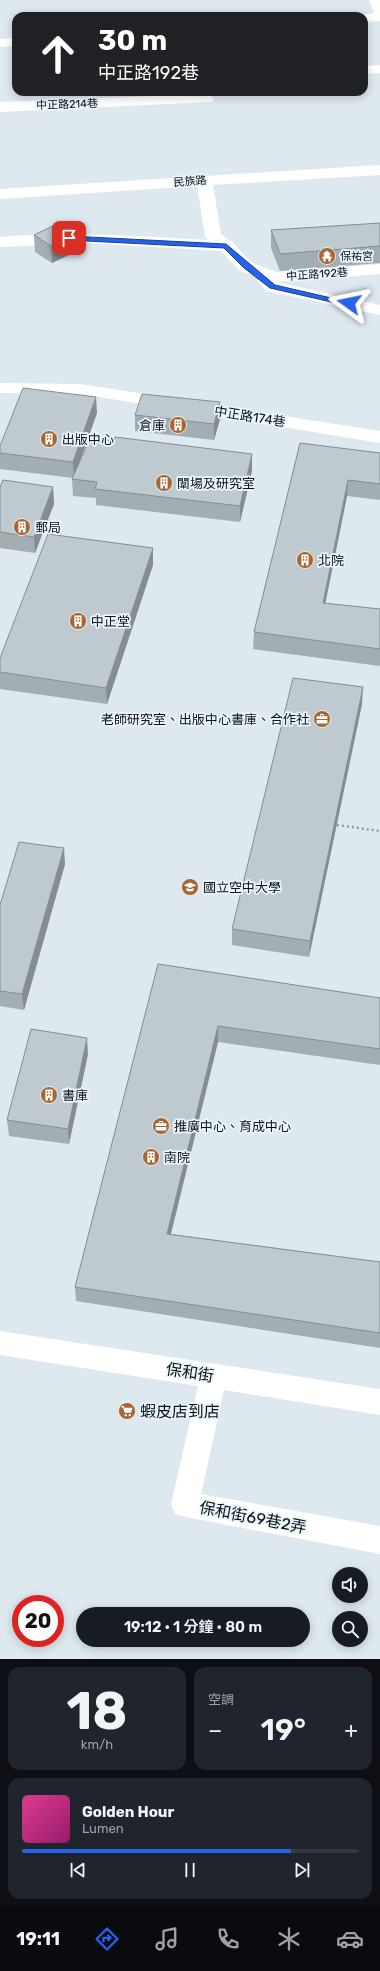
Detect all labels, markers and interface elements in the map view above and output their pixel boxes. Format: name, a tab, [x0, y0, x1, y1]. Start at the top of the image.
text: 30 m	[98, 24, 167, 57]
icon: ahead	[32, 28, 84, 80]
text: 中正路192巷	[98, 62, 199, 84]
street label: 中正路214巷	[36, 97, 98, 112]
street label: 民族路	[173, 174, 207, 189]
pin	[52, 221, 86, 255]
icon: arrive	[58, 227, 80, 249]
temple icon: 保祐宮	[317, 246, 337, 266]
place label: 保祐宮	[340, 250, 373, 263]
street label: 中正路192巷	[286, 266, 348, 283]
position arrow	[328, 282, 370, 324]
street label: 中正路174巷	[213, 403, 287, 430]
building icon: 倉庫	[168, 415, 188, 435]
place label: 倉庫	[139, 418, 165, 433]
building icon: 出版中心	[39, 429, 59, 449]
place label: 出版中心	[62, 432, 114, 447]
building icon: 闈場及研究室	[154, 473, 174, 493]
place label: 闈場及研究室	[177, 476, 255, 491]
building icon: 郵局	[12, 517, 32, 537]
place label: 郵局	[35, 520, 61, 535]
building icon: 北院	[295, 550, 315, 570]
place label: 北院	[318, 553, 344, 568]
building icon: 中正堂	[68, 611, 88, 631]
place label: 中正堂	[91, 614, 130, 629]
office icon: 老師研究室、出版中心書庫、合作社	[312, 709, 332, 729]
place label: 老師研究室、出版中心書庫、合作社	[101, 712, 309, 727]
school or university icon: 國立空中大學	[180, 877, 200, 897]
place label: 國立空中大學	[203, 880, 281, 895]
building icon: 書庫	[39, 1085, 59, 1105]
place label: 書庫	[62, 1088, 88, 1103]
office icon: 推廣中心、育成中心	[151, 1116, 171, 1136]
place label: 推廣中心、育成中心	[174, 1119, 291, 1134]
building icon: 南院	[141, 1147, 161, 1167]
place label: 南院	[164, 1150, 190, 1165]
street label: 保和街	[165, 1359, 215, 1386]
supermarket icon: 蝦皮店到店	[117, 1401, 137, 1421]
place label: 蝦皮店到店	[140, 1402, 220, 1421]
street label: 保和街69巷2弄	[198, 1498, 308, 1537]
map controls	[332, 1567, 368, 1647]
button: sound	[332, 1567, 368, 1603]
speed limit sign: 20	[12, 1595, 64, 1647]
button: search	[332, 1611, 368, 1647]
text: 19:12 · 1 分鐘 · 80 m	[124, 1618, 262, 1636]
text: 18	[66, 1680, 128, 1742]
text: 空調	[208, 1692, 234, 1707]
text: 19°	[261, 1712, 306, 1748]
text: −	[208, 1717, 222, 1744]
text: +	[344, 1717, 358, 1744]
text: km/h	[81, 1737, 113, 1752]
text: Golden Hour	[82, 1803, 174, 1821]
text: Lumen	[82, 1821, 124, 1836]
icon: previous	[67, 1859, 89, 1881]
icon: pause	[179, 1859, 201, 1881]
icon: next	[291, 1859, 313, 1881]
icon: directions	[93, 1925, 121, 1953]
icon: music	[153, 1925, 181, 1953]
icon: phone	[214, 1925, 242, 1953]
icon: climate	[275, 1925, 303, 1953]
icon: car	[336, 1925, 364, 1953]
text: 19:11	[16, 1928, 60, 1950]

